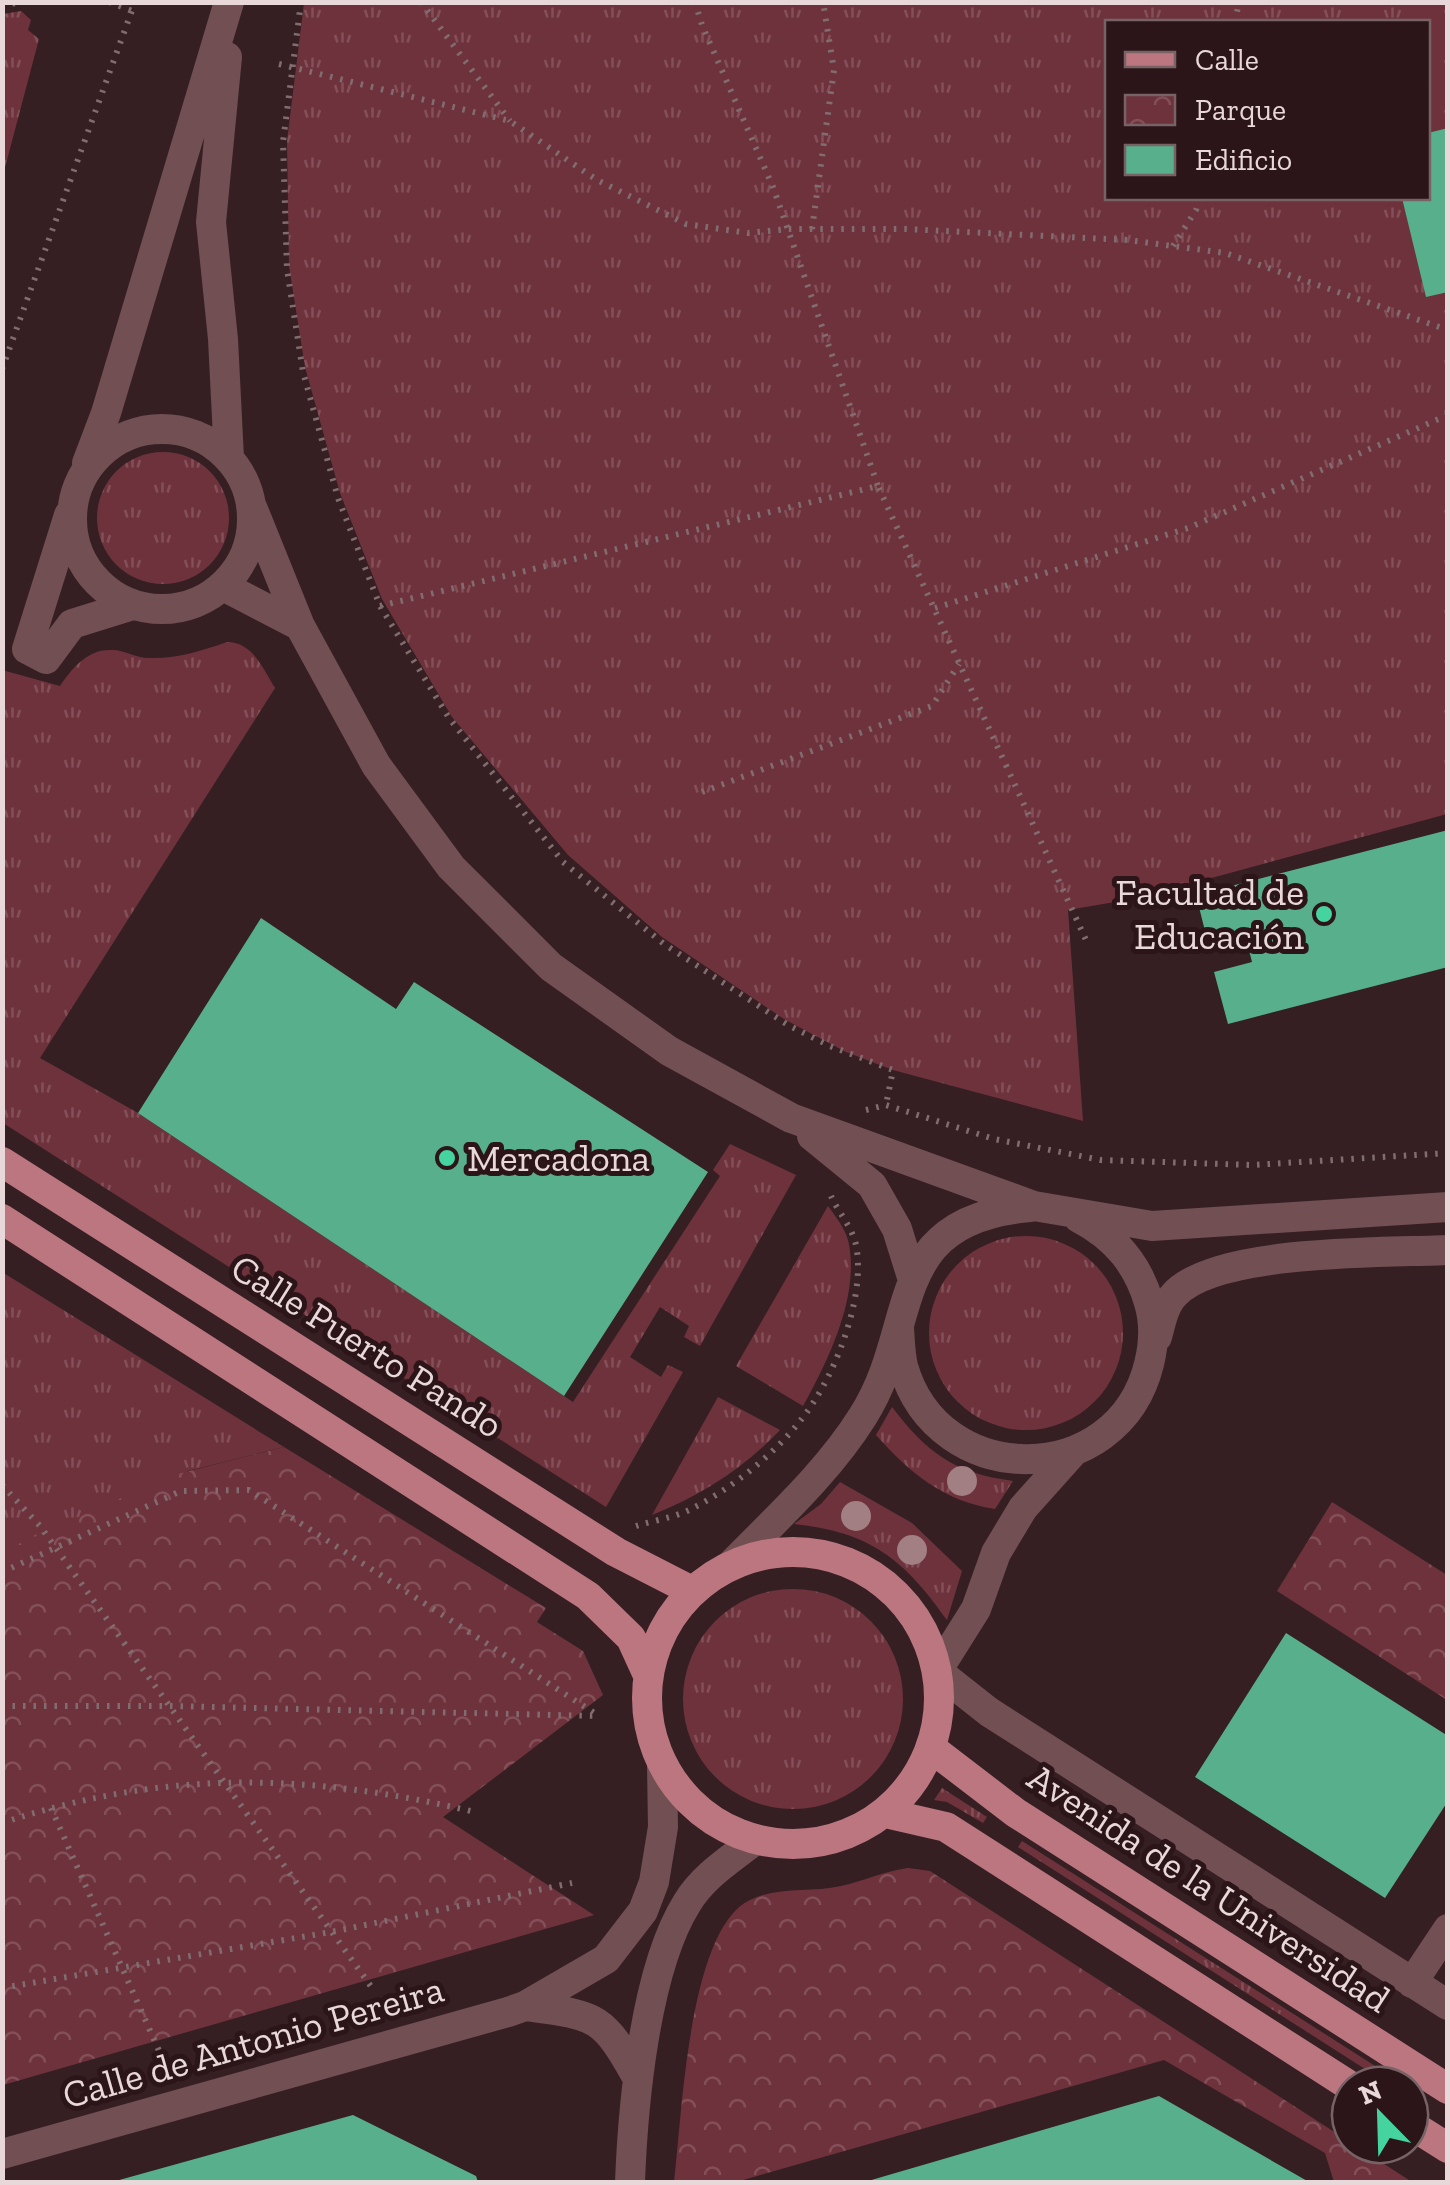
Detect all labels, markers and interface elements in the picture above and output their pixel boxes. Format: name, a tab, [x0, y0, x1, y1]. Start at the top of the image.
legend	[1105, 20, 1430, 200]
text: Calle	[1195, 42, 1259, 78]
text: Parque	[1195, 92, 1286, 128]
text: Edificio	[1195, 142, 1292, 178]
place label: Facultad de Educación	[1115, 869, 1304, 959]
marker: Facultad de Educación	[1313, 903, 1335, 925]
place label: Mercadona	[467, 1135, 650, 1181]
marker: Mercadona	[436, 1147, 458, 1169]
street label: Calle Puerto Pando	[223, 1244, 511, 1448]
street label: Avenida de la Universidad	[1019, 1754, 1399, 2022]
street label: Calle de Antonio Pereira	[57, 1966, 449, 2118]
north arrow	[1330, 2065, 1430, 2165]
text: N	[1354, 2073, 1387, 2112]

